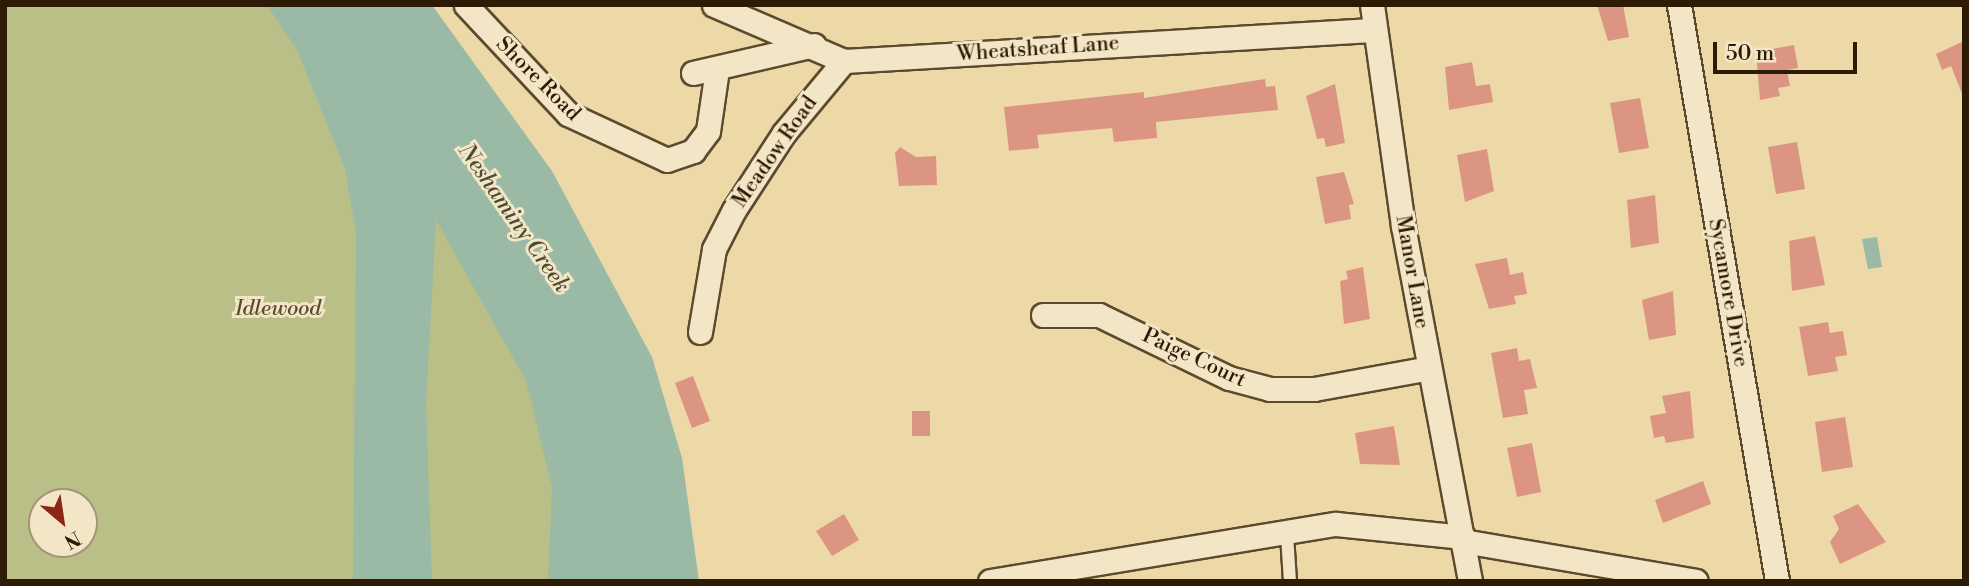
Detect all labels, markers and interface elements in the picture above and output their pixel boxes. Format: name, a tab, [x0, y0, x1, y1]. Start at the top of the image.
scale bar	[1717, 28, 1860, 72]
street label: Wheatsheaf Lane	[956, 31, 1120, 67]
street label: Shore Road	[491, 32, 585, 126]
text: 50 m	[1726, 41, 1774, 67]
street label: Meadow Road	[727, 91, 823, 213]
water label: Neshaminy Creek	[452, 138, 576, 298]
street label: Manor Lane	[1390, 213, 1434, 331]
street label: Sycamore Drive	[1703, 217, 1753, 369]
park label: Idlewood	[235, 296, 321, 322]
street label: Paige Court	[1138, 323, 1250, 393]
north arrow	[28, 488, 98, 558]
text: N	[60, 525, 85, 554]

